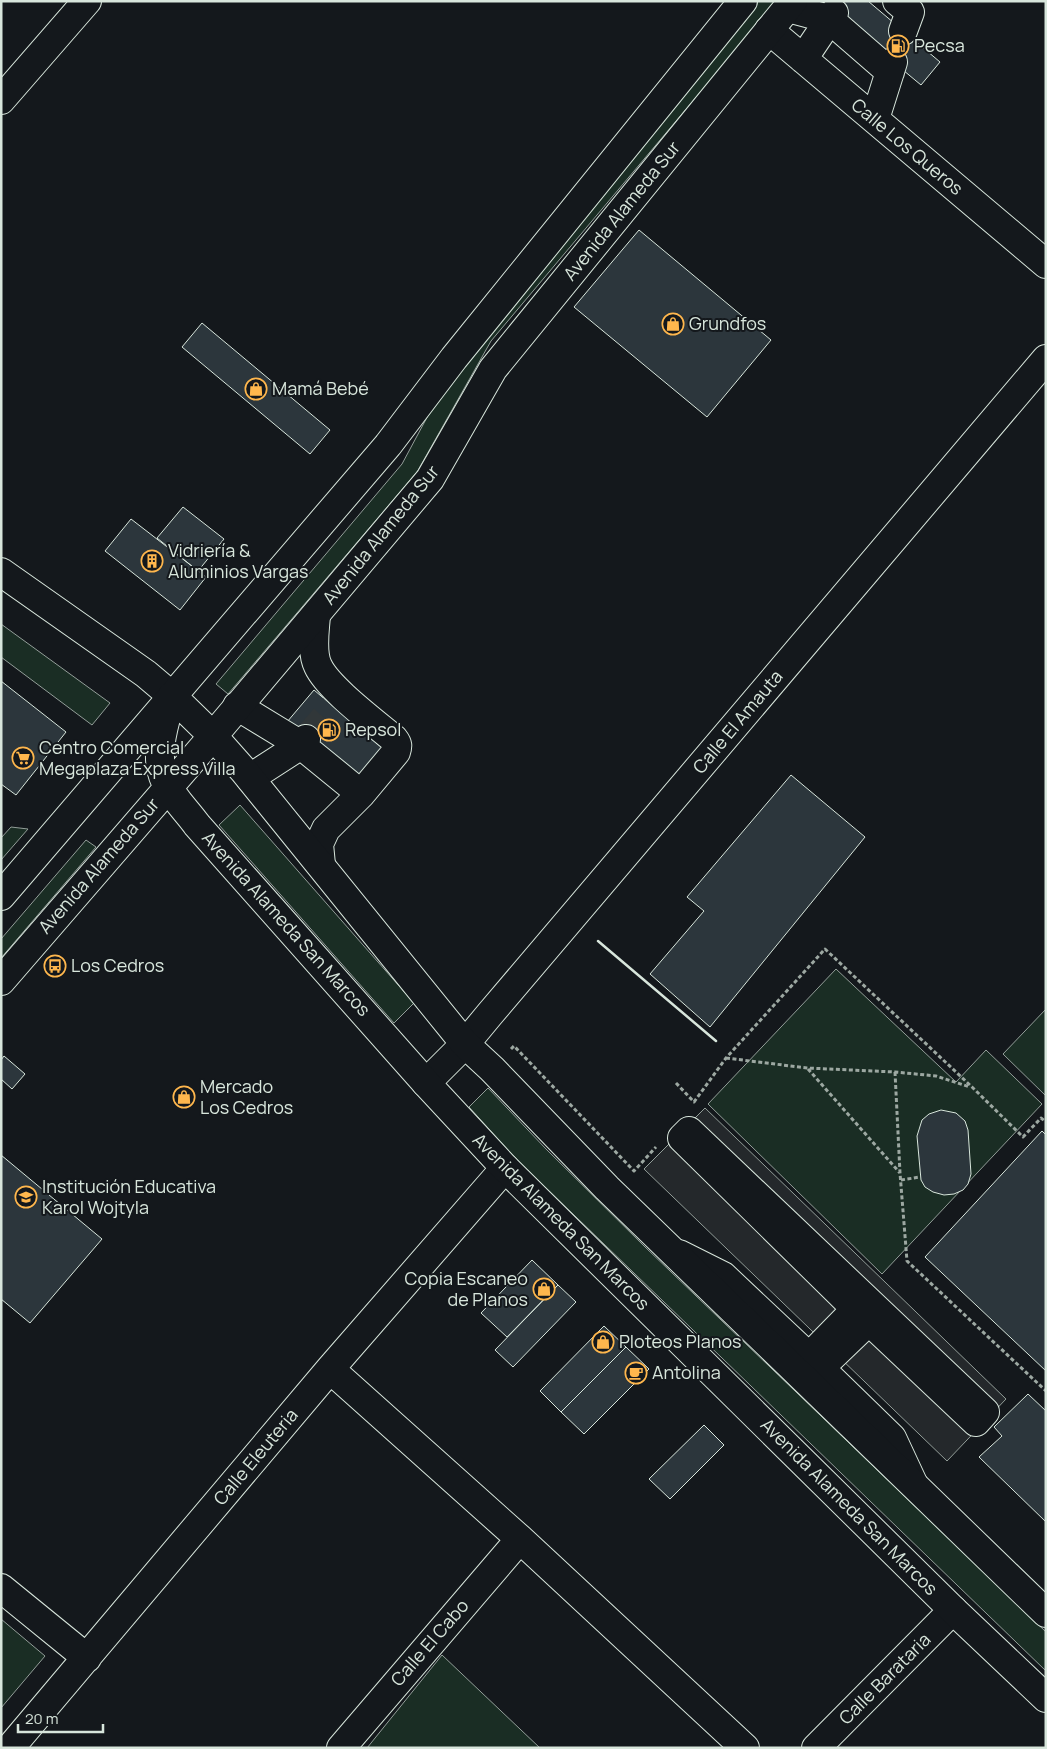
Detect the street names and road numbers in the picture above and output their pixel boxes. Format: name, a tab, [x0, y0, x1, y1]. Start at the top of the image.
street label: Calle Los Queros	[847, 92, 969, 200]
street label: Avenida Alameda Sur	[558, 135, 685, 285]
street label: Avenida Alameda Sur	[317, 459, 444, 609]
street label: Calle El Amauta	[687, 665, 788, 778]
street label: Avenida Alameda Sur	[33, 792, 164, 938]
street label: Avenida Alameda San Marcos	[197, 826, 376, 1021]
street label: Avenida Alameda San Marcos	[468, 1128, 655, 1315]
street label: Calle Eleuteria	[208, 1403, 303, 1510]
street label: Avenida Alameda San Marcos	[756, 1413, 943, 1600]
street label: Calle El Cabo	[385, 1594, 474, 1691]
street label: Calle Barataria	[833, 1627, 935, 1729]

